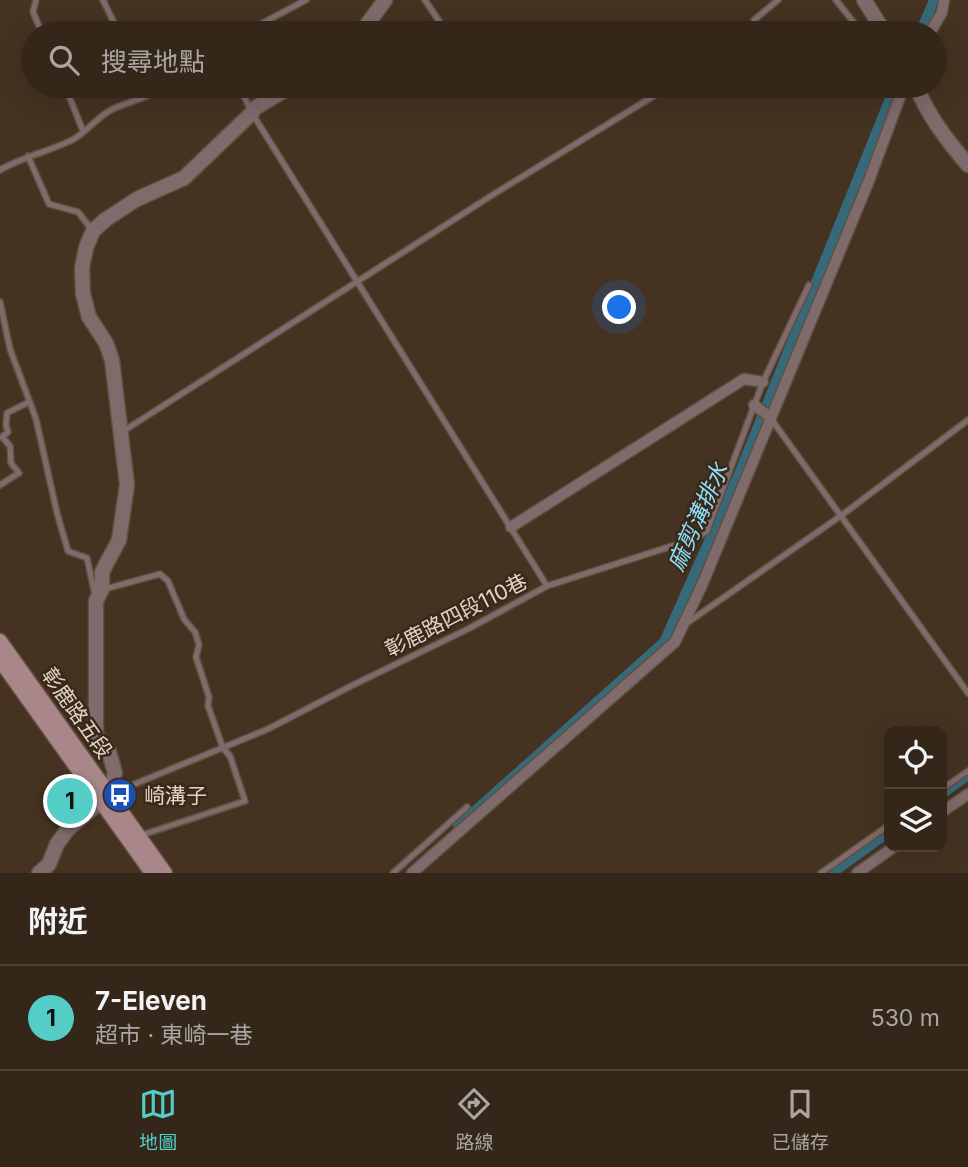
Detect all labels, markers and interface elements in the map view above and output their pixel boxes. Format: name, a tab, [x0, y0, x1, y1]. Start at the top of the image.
search box	[21, 21, 947, 98]
icon: search	[45, 41, 83, 79]
text: 搜尋地點	[101, 46, 205, 77]
your location	[602, 290, 636, 324]
water label: 麻剪溝排水	[662, 458, 735, 575]
street label: 彰鹿路四段110巷	[381, 568, 531, 662]
street label: 彰鹿路五段	[37, 663, 117, 763]
map controls	[884, 726, 947, 852]
button: locate	[884, 726, 947, 789]
pin: 1	[47, 775, 93, 827]
bus stop icon: 崎溝子	[101, 776, 139, 814]
place label: 崎溝子	[144, 783, 207, 808]
button: layers	[884, 789, 947, 852]
text: 附近	[28, 903, 88, 939]
text: 7-Eleven	[95, 985, 207, 1016]
text: 1	[46, 1004, 56, 1032]
text: 530 m	[871, 1004, 940, 1032]
text: 超市 · 東崎一巷	[95, 1021, 253, 1049]
tab: 地圖	[139, 1085, 177, 1154]
tab: 路線	[455, 1085, 494, 1154]
tab: 已儲存	[772, 1085, 829, 1154]

